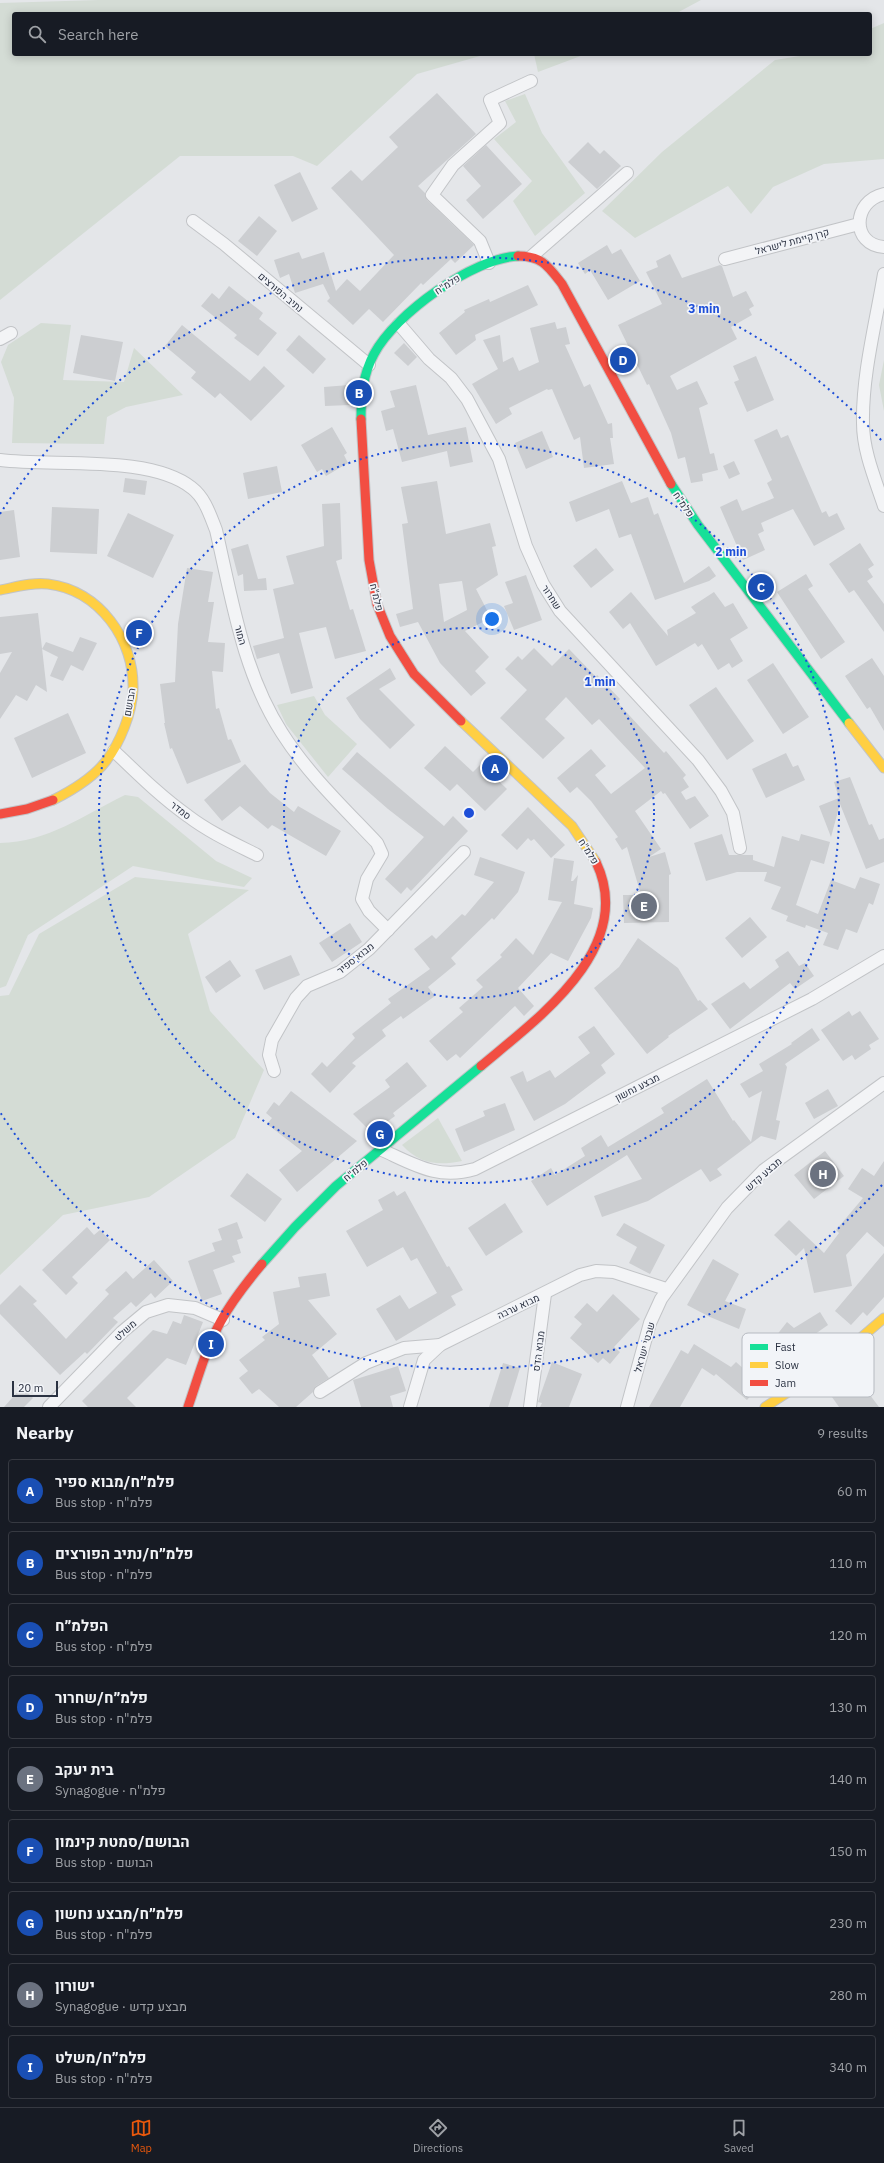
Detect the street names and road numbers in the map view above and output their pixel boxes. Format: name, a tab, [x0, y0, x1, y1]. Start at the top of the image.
street label: קרן קיימת לישראל	[754, 225, 831, 258]
street label: נתיב הפורצים	[255, 270, 306, 315]
street label: פלמ"ח	[432, 271, 463, 297]
street label: פלמ"ח	[670, 489, 697, 520]
street label: פלמ"ח	[367, 582, 386, 612]
street label: שחרור	[539, 583, 564, 612]
street label: המור	[232, 624, 250, 647]
street label: הבושם	[121, 687, 138, 717]
street label: סמדר	[168, 798, 194, 822]
street label: פלמ"ח	[576, 836, 602, 867]
street label: מבוא ספיר	[334, 940, 377, 977]
street label: מבצע נחשון	[613, 1071, 662, 1104]
street label: מבצע קדש	[742, 1155, 784, 1194]
street label: פלמ"ח	[340, 1156, 370, 1184]
street label: מבוא ערבה	[495, 1291, 541, 1322]
street label: משלט	[111, 1317, 139, 1344]
street label: שבטי ישראל	[631, 1320, 658, 1374]
street label: מבוא הדס	[530, 1330, 547, 1372]

